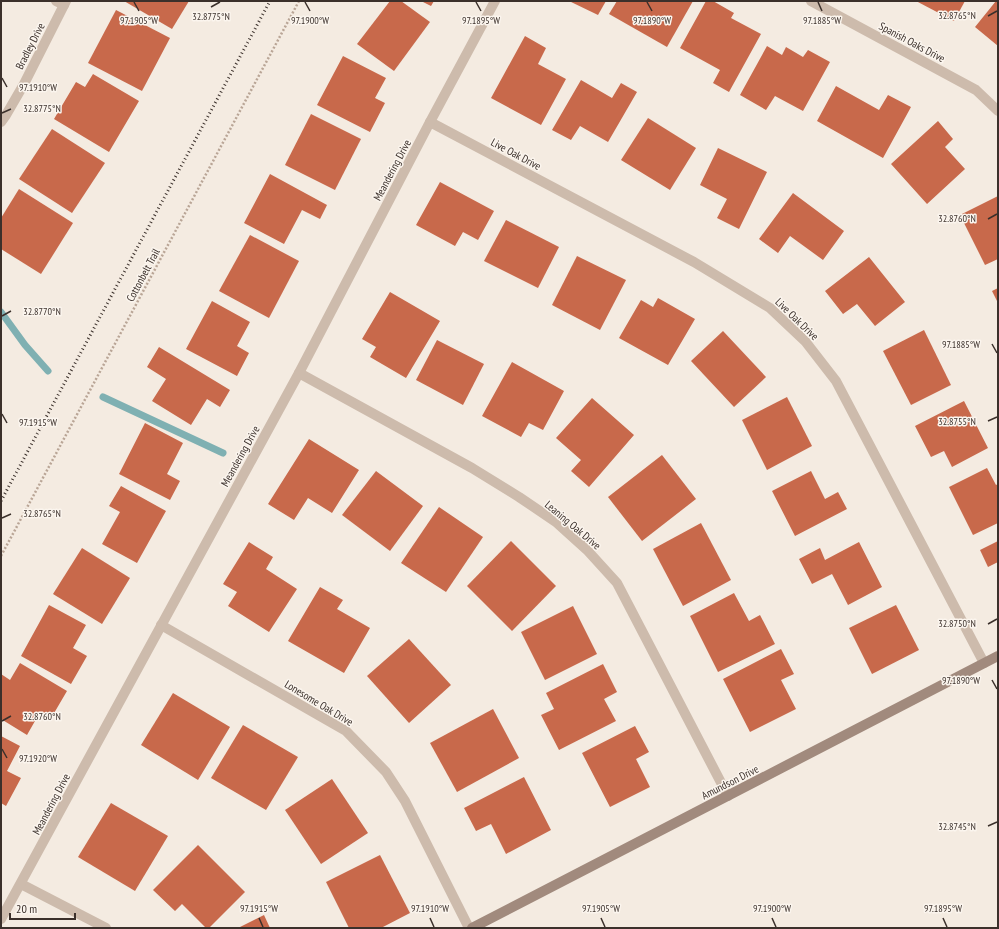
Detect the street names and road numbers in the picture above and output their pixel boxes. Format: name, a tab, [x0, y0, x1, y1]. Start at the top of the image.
street label: Spanish Oaks Drive	[877, 19, 948, 65]
street label: Bradley Drive	[12, 20, 48, 72]
street label: Live Oak Drive	[488, 135, 544, 173]
street label: Meandering Drive	[370, 137, 414, 203]
street label: Cottonbelt Trail	[123, 246, 163, 304]
street label: Live Oak Drive	[772, 295, 822, 343]
street label: Meandering Drive	[218, 423, 263, 489]
street label: Leaning Oak Drive	[542, 497, 604, 553]
street label: Lonesome Oak Drive	[282, 677, 356, 729]
street label: Amundson Drive	[699, 761, 761, 802]
street label: Meandering Drive	[29, 771, 73, 837]

